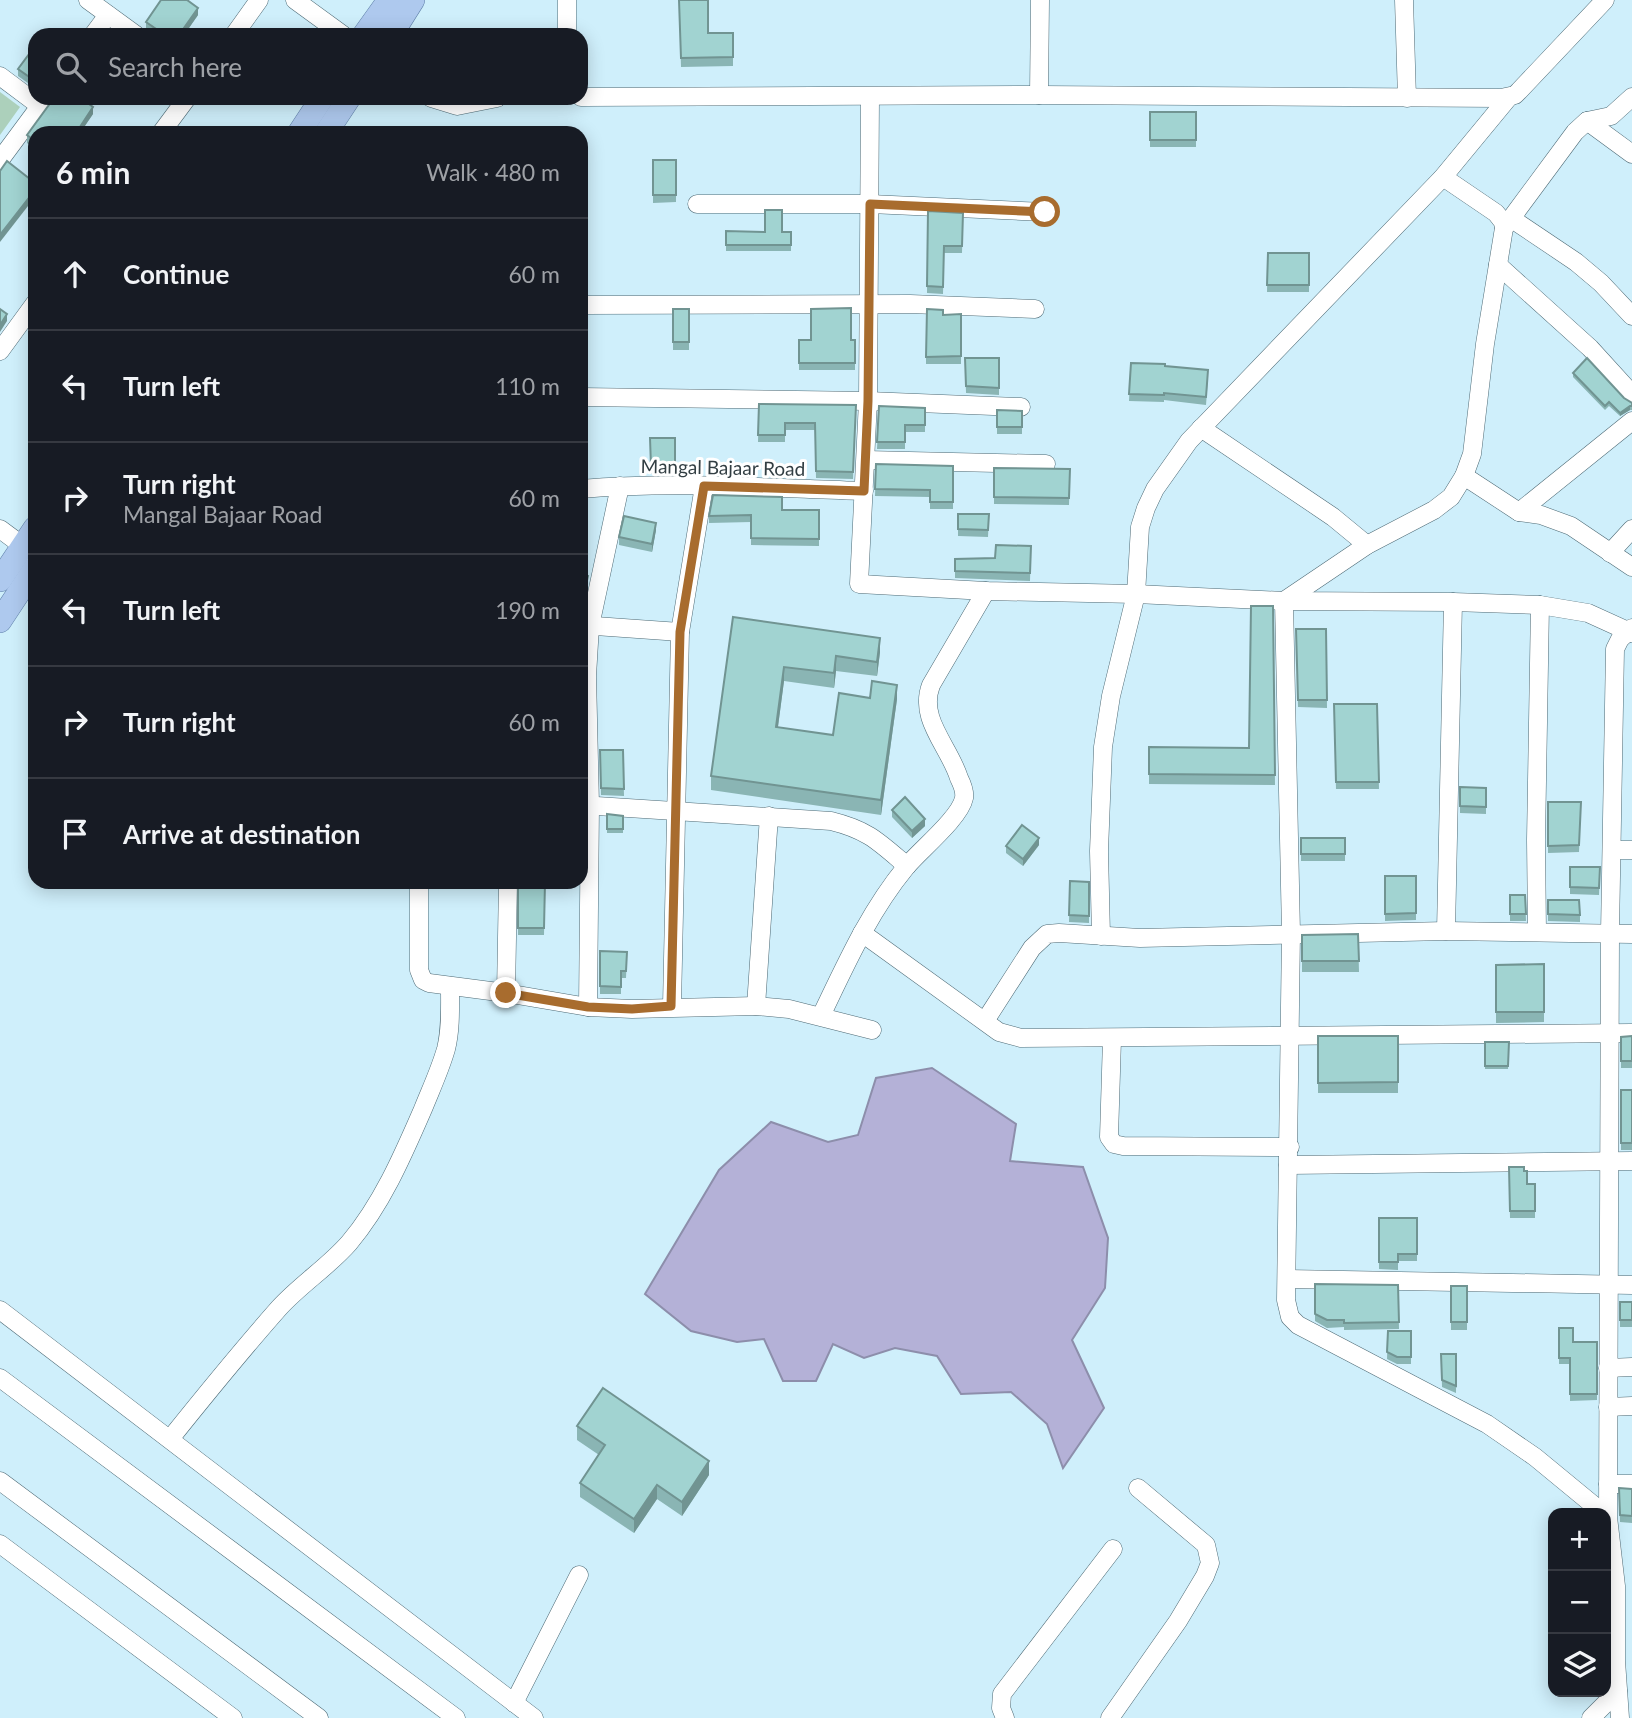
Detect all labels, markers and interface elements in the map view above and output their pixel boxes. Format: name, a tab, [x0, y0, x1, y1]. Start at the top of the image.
search box	[28, 28, 588, 105]
icon: search	[52, 48, 90, 86]
text: Search here	[108, 51, 242, 83]
text: 6 min	[56, 154, 130, 190]
text: Walk · 480 m	[426, 158, 560, 186]
route start	[1029, 196, 1060, 227]
icon: ahead	[56, 255, 94, 293]
text: Continue	[123, 258, 229, 290]
text: 60 m	[509, 260, 560, 288]
icon: left	[56, 367, 94, 405]
text: Turn left	[123, 370, 220, 402]
text: 110 m	[495, 372, 560, 400]
street label: Mangal Bajaar Road	[640, 454, 806, 480]
text: Turn right	[123, 468, 236, 500]
icon: right	[56, 479, 94, 517]
text: 60 m	[509, 484, 560, 512]
text: Mangal Bajaar Road	[123, 500, 322, 528]
icon: left	[56, 591, 94, 629]
text: Turn left	[123, 594, 220, 626]
text: 190 m	[495, 596, 560, 624]
icon: right	[56, 703, 94, 741]
text: Turn right	[123, 706, 236, 738]
text: 60 m	[509, 708, 560, 736]
icon: arrive	[56, 815, 94, 853]
text: Arrive at destination	[123, 818, 360, 850]
route end	[490, 977, 521, 1008]
map controls	[1548, 1508, 1611, 1697]
button: +	[1548, 1508, 1611, 1571]
button: −	[1548, 1571, 1611, 1634]
button: layers	[1548, 1634, 1611, 1697]

